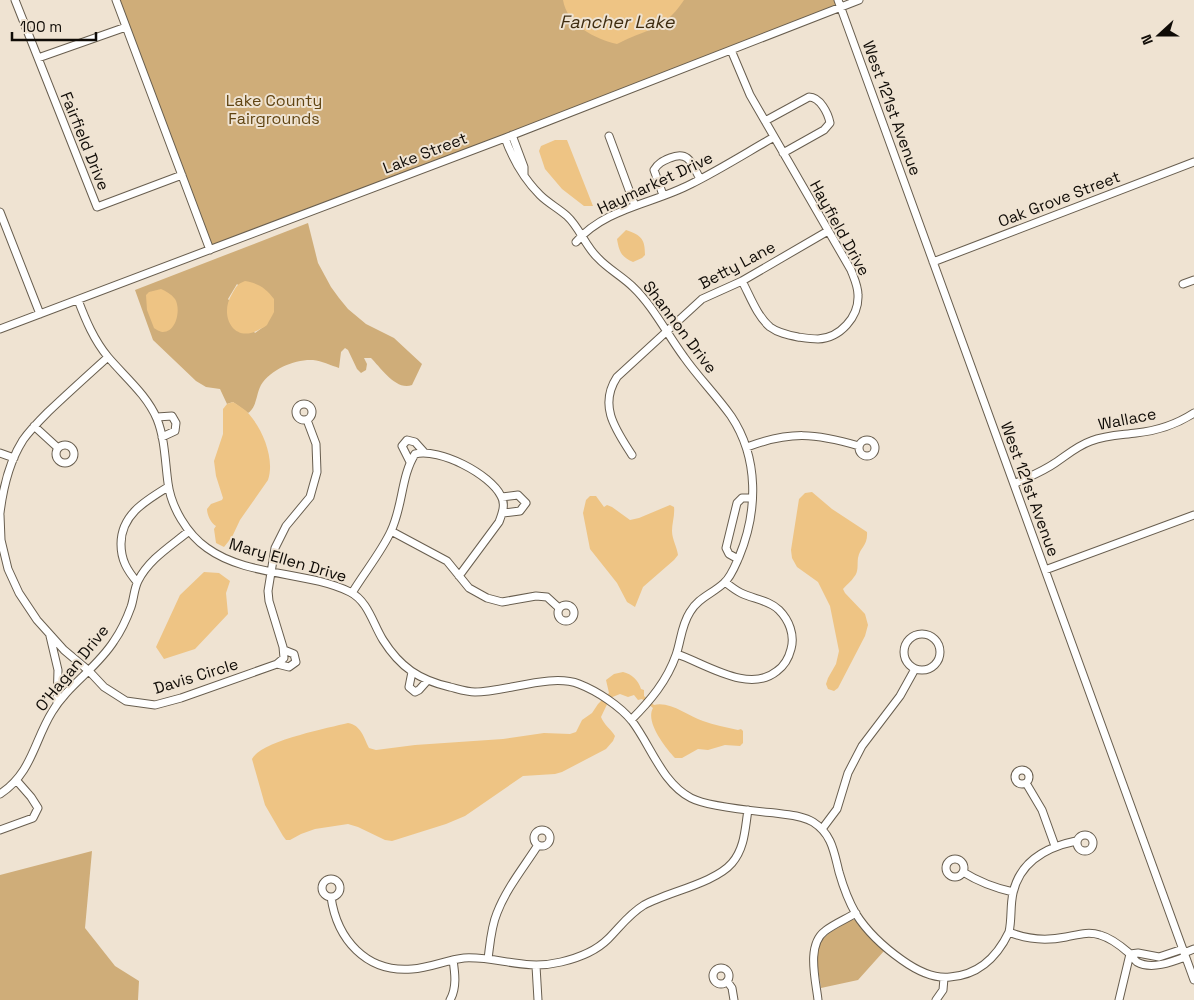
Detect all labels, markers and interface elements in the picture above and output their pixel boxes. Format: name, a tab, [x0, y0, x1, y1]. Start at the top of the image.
scale bar	[12, 10, 96, 42]
water label: Fancher Lake	[560, 10, 676, 33]
north arrow	[1134, 10, 1184, 60]
text: 100 m	[20, 17, 62, 36]
text: N	[1137, 32, 1157, 47]
street label: West 121st Avenue	[858, 38, 926, 178]
street label: Fairfield Drive	[56, 89, 114, 193]
park label: Lake County Fairgrounds	[226, 90, 322, 129]
street label: Lake Street	[380, 127, 470, 179]
street label: Haymarket Drive	[594, 147, 716, 219]
street label: Oak Grove Street	[995, 166, 1123, 232]
street label: Hayfield Drive	[805, 177, 875, 279]
street label: Betty Lane	[695, 236, 779, 294]
street label: Shannon Drive	[638, 277, 722, 377]
street label: Wallace	[1096, 403, 1158, 435]
street label: West 121st Avenue	[996, 419, 1064, 559]
street label: Mary Ellen Drive	[227, 533, 349, 587]
street label: O'Hagan Drive	[31, 620, 113, 716]
street label: Davis Circle	[151, 653, 241, 699]

